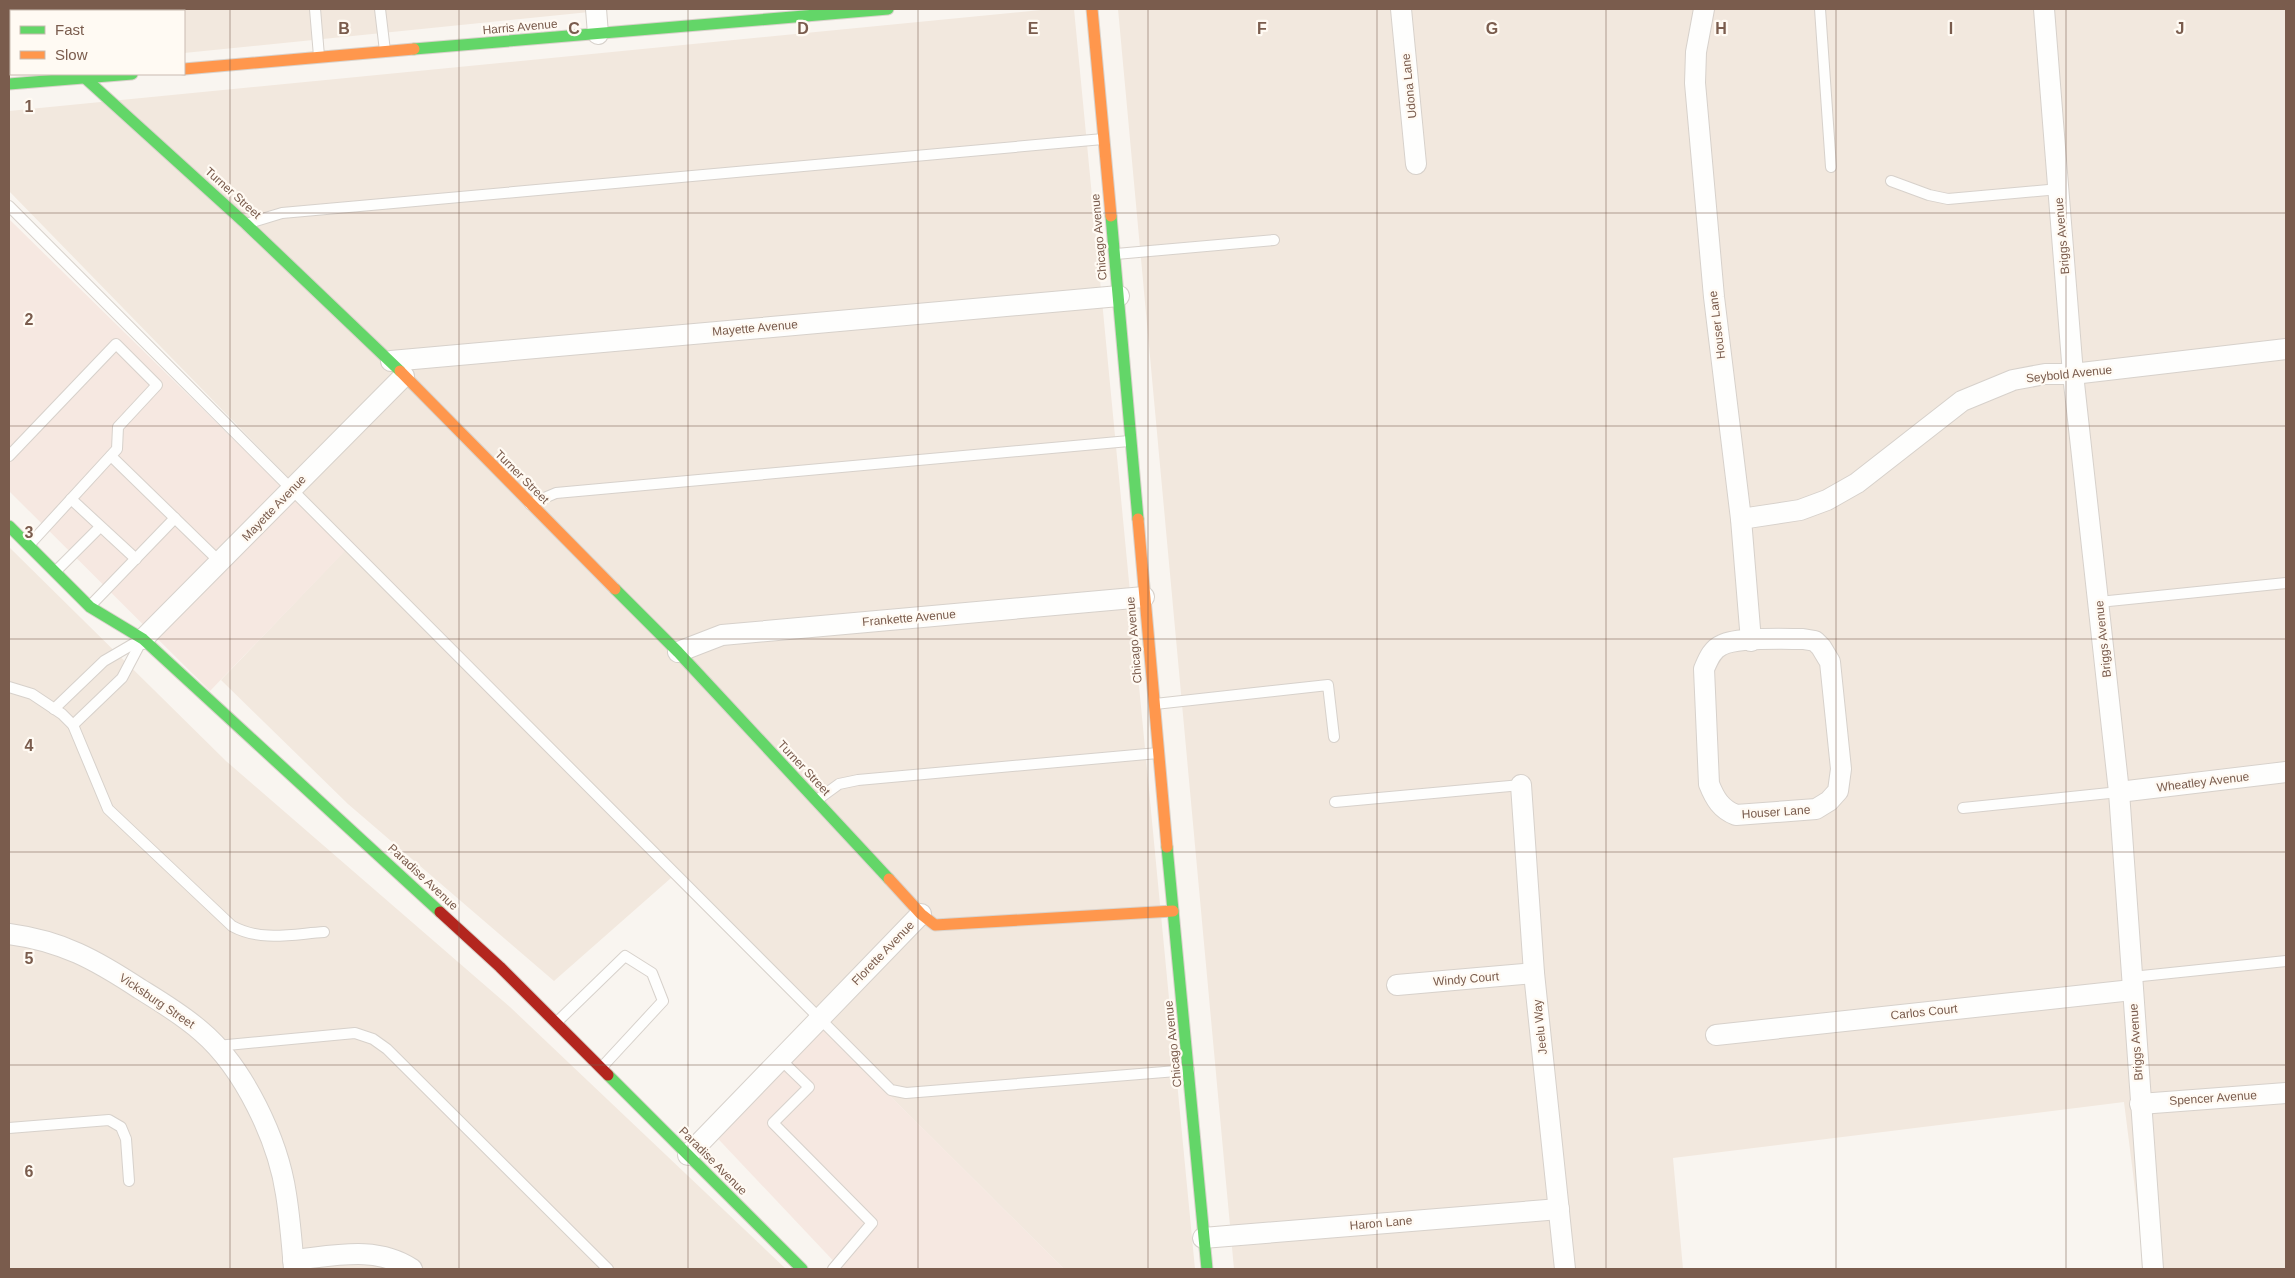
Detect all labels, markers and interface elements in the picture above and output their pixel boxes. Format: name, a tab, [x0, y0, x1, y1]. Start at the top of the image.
legend	[10, 10, 185, 75]
street label: Harris Avenue	[482, 17, 558, 37]
text: B	[338, 20, 350, 37]
text: C	[568, 20, 580, 37]
text: D	[797, 20, 809, 37]
text: E	[1028, 20, 1039, 37]
text: F	[1257, 20, 1267, 37]
text: G	[1486, 20, 1498, 37]
text: H	[1715, 20, 1727, 37]
text: I	[1949, 20, 1953, 37]
text: J	[2176, 20, 2184, 37]
text: Fast	[55, 21, 85, 38]
text: Slow	[55, 46, 88, 63]
street label: Udona Lane	[1399, 52, 1419, 119]
text: 1	[25, 98, 34, 115]
street label: Turner Street	[202, 164, 264, 222]
street label: Chicago Avenue	[1088, 193, 1110, 281]
street label: Briggs Avenue	[2052, 197, 2072, 275]
street label: Houser Lane	[1706, 290, 1728, 360]
text: 2	[25, 311, 34, 328]
street label: Mayette Avenue	[712, 317, 799, 339]
street label: Seybold Avenue	[2025, 362, 2113, 385]
street label: Turner Street	[492, 447, 552, 507]
street label: Mayette Avenue	[239, 472, 309, 544]
text: 3	[25, 524, 34, 541]
street label: Chicago Avenue	[1123, 596, 1145, 684]
street label: Briggs Avenue	[2092, 600, 2114, 678]
street label: Frankette Avenue	[862, 607, 957, 629]
text: 4	[25, 737, 34, 754]
street label: Turner Street	[775, 738, 834, 799]
street label: Wheatley Avenue	[2156, 769, 2250, 795]
street label: Houser Lane	[1741, 803, 1811, 821]
street label: Paradise Avenue	[385, 841, 461, 913]
street label: Florette Avenue	[849, 918, 917, 988]
text: 5	[25, 950, 34, 967]
street label: Windy Court	[1432, 969, 1500, 989]
street label: Vicksburg Street	[117, 971, 198, 1032]
street label: Jeelu Way	[1530, 999, 1550, 1055]
street label: Chicago Avenue	[1161, 1000, 1185, 1088]
street label: Carlos Court	[1890, 1001, 1959, 1022]
street label: Briggs Avenue	[2126, 1003, 2146, 1081]
street label: Spencer Avenue	[2169, 1088, 2258, 1108]
street label: Paradise Avenue	[676, 1124, 750, 1198]
text: 6	[25, 1163, 34, 1180]
street label: Haron Lane	[1349, 1213, 1413, 1233]

